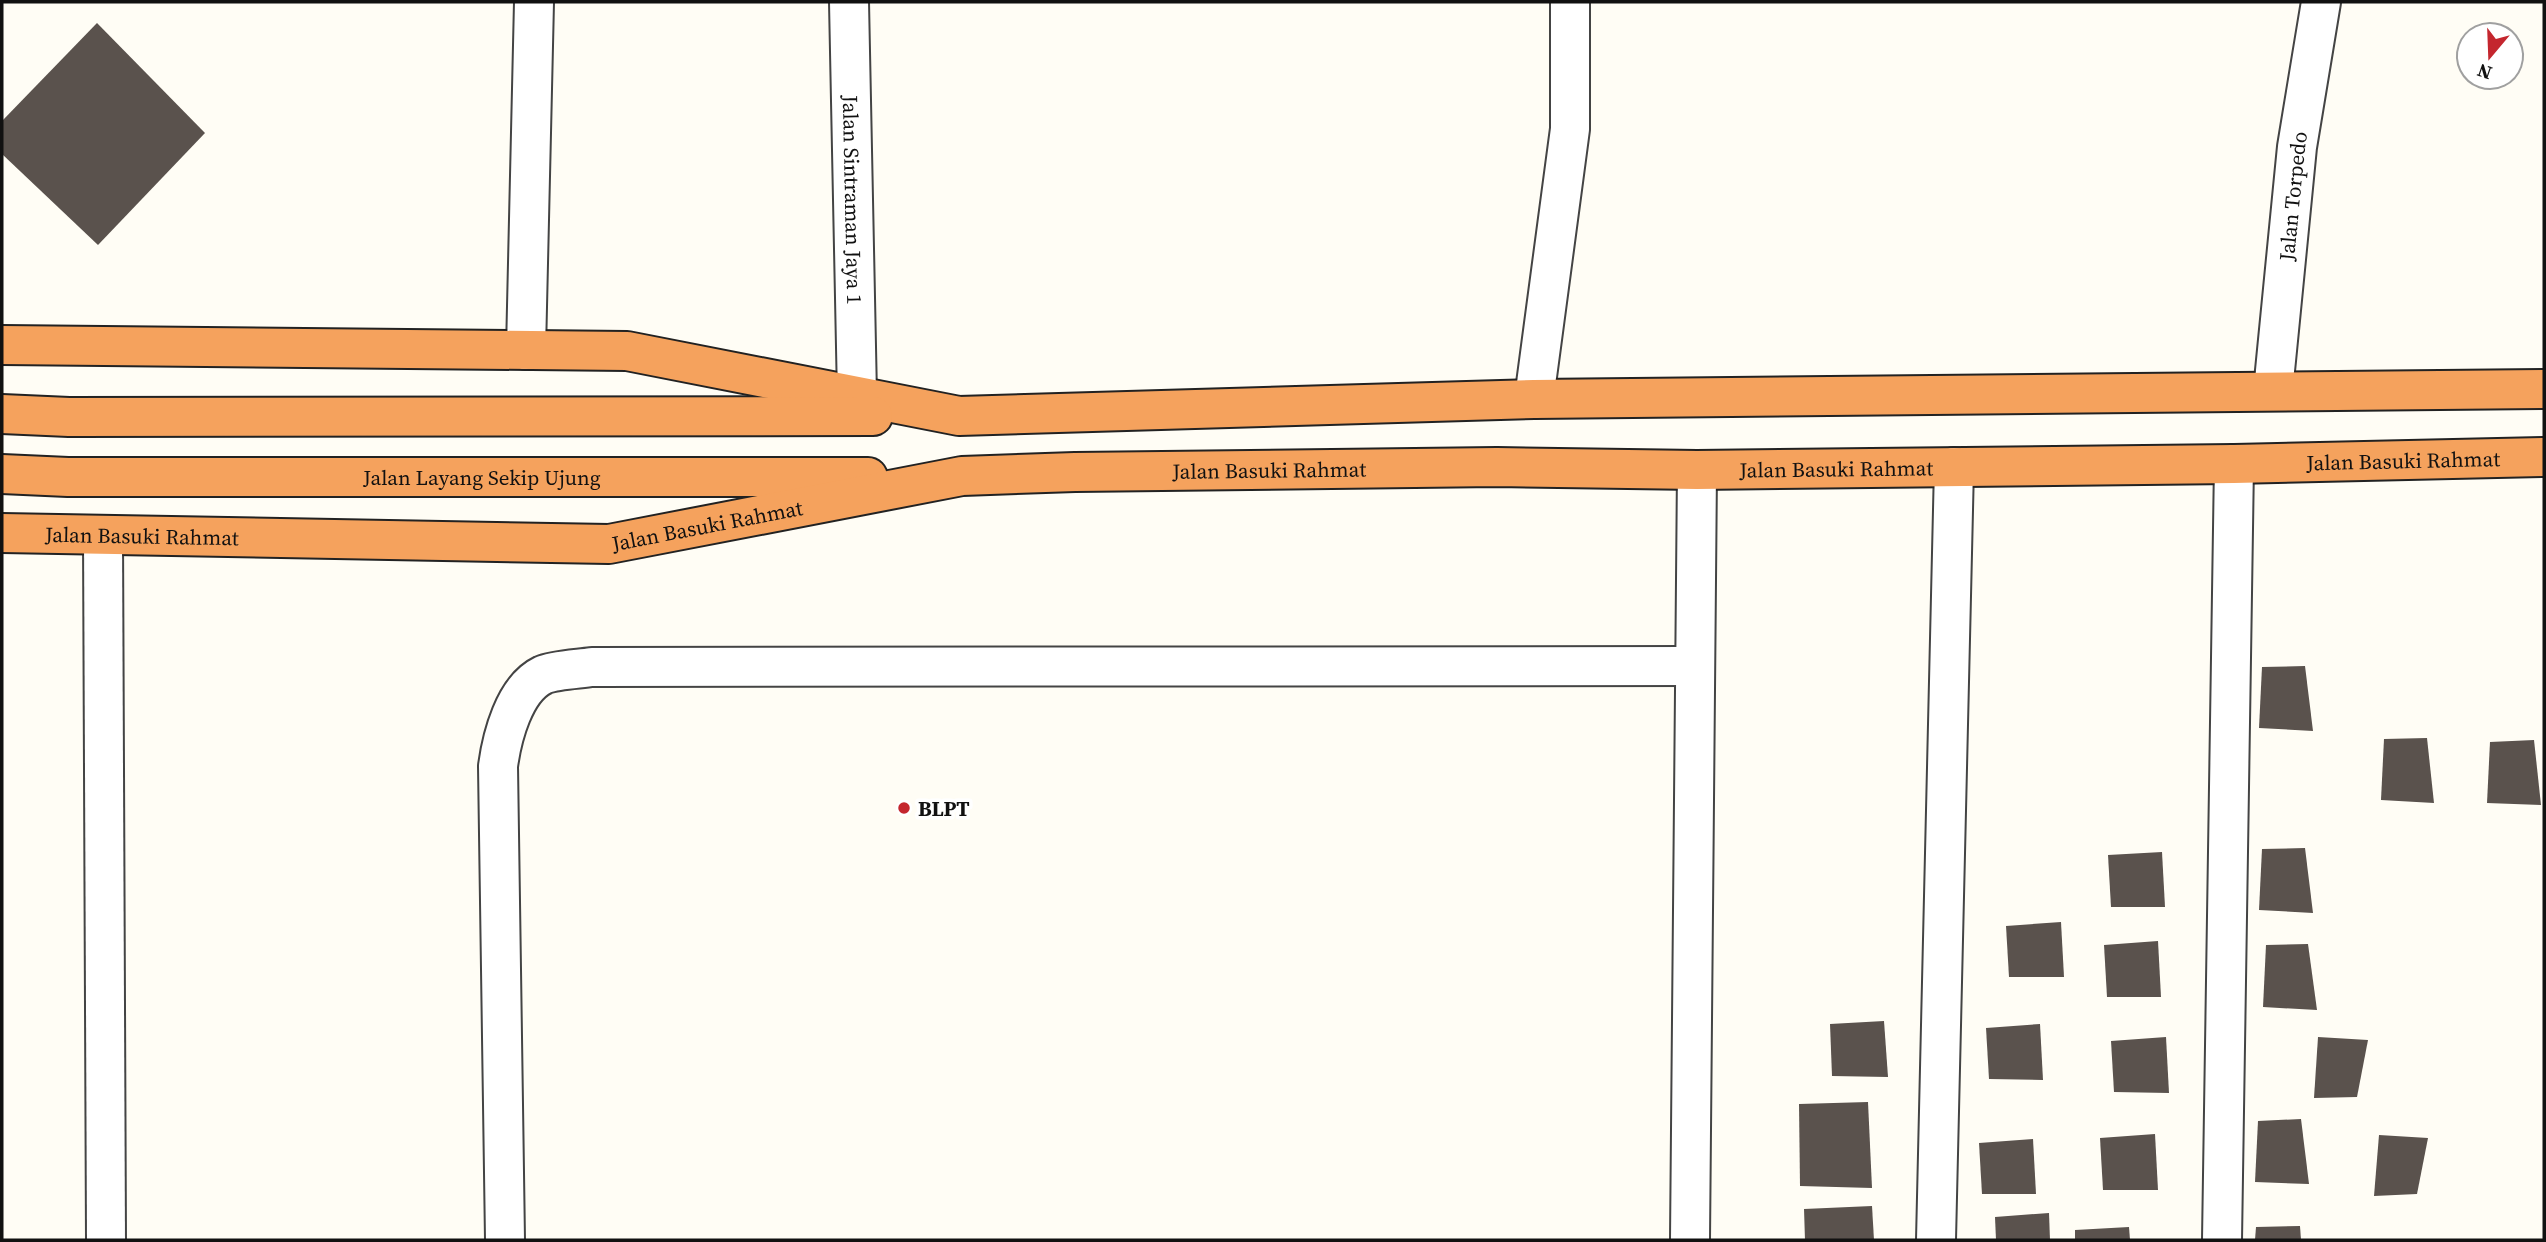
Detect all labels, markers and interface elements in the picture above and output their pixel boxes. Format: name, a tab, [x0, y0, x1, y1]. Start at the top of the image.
north arrow	[2455, 21, 2525, 91]
text: N	[2474, 57, 2495, 87]
street label: Jalan Sintraman Jaya 1	[836, 94, 870, 305]
street label: Jalan Torpedo	[2271, 129, 2314, 263]
street label: Jalan Basuki Rahmat	[2305, 443, 2501, 477]
street label: Jalan Basuki Rahmat	[1738, 453, 1933, 484]
street label: Jalan Basuki Rahmat	[1171, 454, 1367, 485]
street label: Jalan Layang Sekip Ujung	[362, 463, 601, 492]
street label: Jalan Basuki Rahmat	[608, 493, 805, 558]
street label: Jalan Basuki Rahmat	[44, 519, 239, 552]
place label: BLPT	[918, 794, 970, 823]
marker: BLPT	[896, 800, 912, 816]

